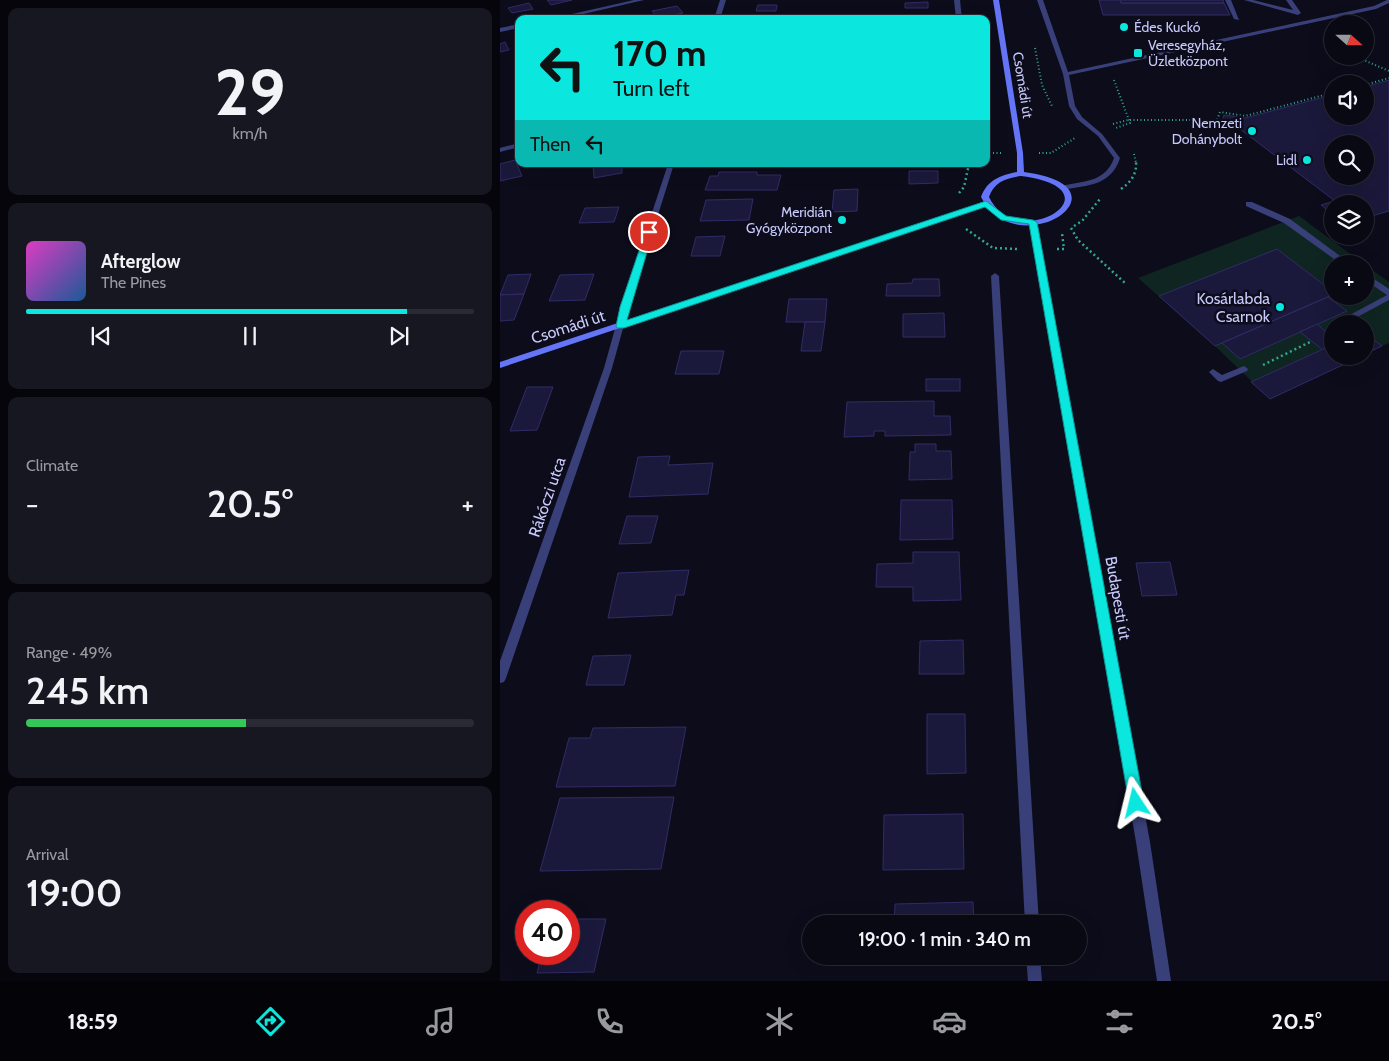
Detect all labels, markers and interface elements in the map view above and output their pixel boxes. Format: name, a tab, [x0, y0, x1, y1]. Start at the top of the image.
north arrow	[1324, 15, 1374, 65]
map controls	[1324, 15, 1374, 365]
place label: Édes Kuckó	[1134, 18, 1201, 36]
marker: Édes Kuckó	[1118, 21, 1130, 33]
text: 170 m	[613, 32, 706, 75]
icon: left	[530, 35, 595, 100]
place label: Veresegyház, Üzletközpont	[1148, 36, 1228, 70]
marker: Veresegyház, Üzletközpont	[1132, 47, 1144, 59]
street label: Csomádi út	[1009, 50, 1037, 120]
text: 29	[215, 52, 285, 131]
text: Turn left	[613, 75, 690, 102]
button: sound	[1324, 75, 1374, 125]
place label: Nemzeti Dohánybolt	[1172, 114, 1242, 148]
text: km/h	[232, 124, 268, 143]
marker: Nemzeti Dohánybolt	[1246, 125, 1258, 137]
icon: left	[581, 130, 609, 158]
text: Then	[530, 133, 571, 156]
button: search	[1324, 135, 1374, 185]
place label: Lidl	[1276, 151, 1298, 169]
marker: Lidl	[1301, 154, 1313, 166]
button: layers	[1324, 195, 1374, 245]
place label: Meridián Gyógyközpont	[746, 203, 832, 237]
pin	[628, 211, 670, 253]
marker: Meridián Gyógyközpont	[836, 214, 848, 226]
icon: arrive	[635, 218, 663, 246]
text: Afterglow	[101, 250, 181, 273]
button: +	[1324, 255, 1374, 305]
text: The Pines	[101, 273, 166, 292]
place label: Kosárlabda Csarnok	[1196, 289, 1271, 326]
marker: Kosárlabda Csarnok	[1274, 301, 1286, 313]
street label: Csomádi út	[529, 306, 608, 348]
button: −	[1324, 315, 1374, 365]
icon: previous	[87, 322, 115, 350]
icon: pause	[236, 322, 264, 350]
icon: next	[385, 322, 413, 350]
street label: Rákóczi utca	[524, 454, 570, 539]
text: Climate	[26, 456, 78, 475]
text: 20.5°	[207, 480, 293, 527]
text: −	[26, 487, 38, 521]
text: +	[462, 487, 474, 521]
street label: Budapesti út	[1101, 555, 1135, 642]
text: Range · 49%	[26, 643, 112, 662]
text: 245 km	[26, 667, 149, 714]
position arrow	[1109, 776, 1161, 828]
text: Arrival	[26, 845, 69, 864]
text: 19:00	[26, 869, 123, 916]
speed limit sign: 40	[515, 900, 580, 965]
text: 19:00 · 1 min · 340 m	[858, 928, 1031, 951]
icon: directions	[253, 1004, 288, 1039]
icon: music	[423, 1004, 458, 1039]
icon: phone	[592, 1004, 627, 1039]
icon: climate	[762, 1004, 797, 1039]
icon: car	[932, 1004, 967, 1039]
icon: filters	[1102, 1004, 1137, 1039]
text: 18:59	[67, 1008, 118, 1035]
text: 20.5°	[1272, 1008, 1322, 1035]

